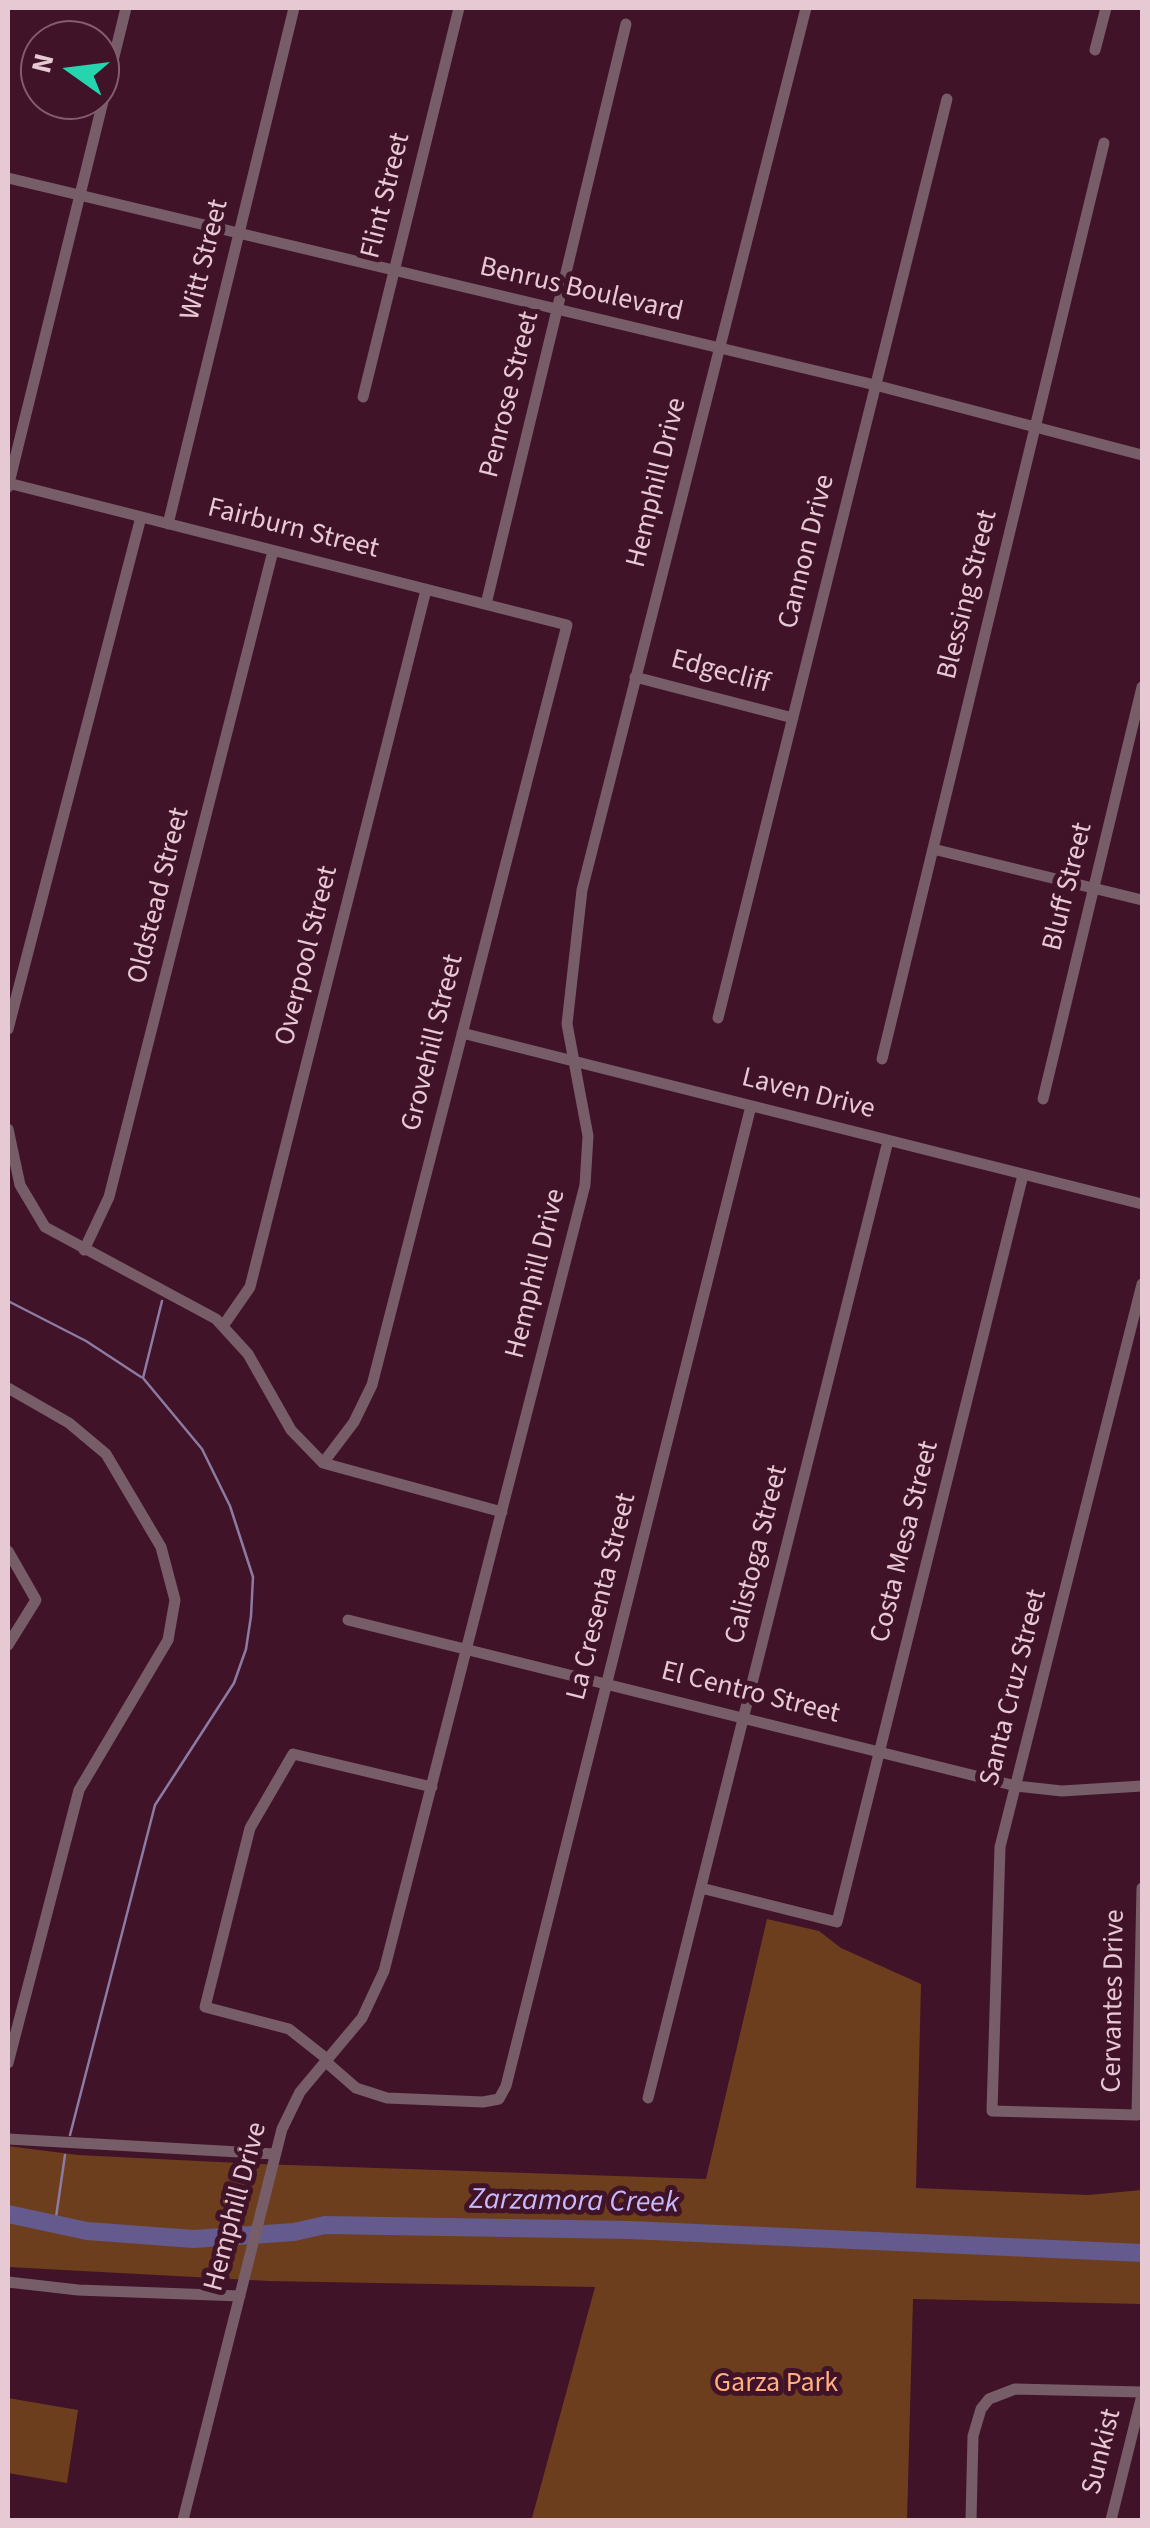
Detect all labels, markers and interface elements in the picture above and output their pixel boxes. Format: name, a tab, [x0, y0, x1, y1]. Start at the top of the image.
north arrow	[20, 20, 120, 120]
text: N	[21, 49, 64, 77]
street label: Flint Street	[355, 130, 419, 262]
street label: Witt Street	[175, 196, 237, 324]
street label: Benrus Boulevard	[476, 251, 686, 331]
street label: Penrose Street	[474, 308, 548, 482]
street label: Hemphill Drive	[621, 395, 695, 571]
street label: Cannon Drive	[773, 472, 843, 632]
street label: Fairburn Street	[204, 493, 382, 567]
street label: Blessing Street	[932, 507, 1006, 683]
street label: Edgecliff	[667, 644, 773, 702]
street label: Oldstead Street	[122, 804, 198, 988]
street label: Bluff Street	[1037, 820, 1101, 954]
street label: Overpool Street	[269, 863, 347, 1049]
street label: Grovehill Street	[396, 951, 472, 1135]
street label: Laven Drive	[738, 1062, 878, 1128]
street label: Hemphill Drive	[500, 1186, 574, 1362]
street label: Costa Mesa Street	[865, 1438, 947, 1646]
street label: Calistoga Street	[720, 1462, 796, 1648]
street label: La Cresenta Street	[561, 1490, 645, 1704]
street label: Santa Cruz Street	[974, 1586, 1056, 1790]
street label: El Centro Street	[657, 1656, 843, 1732]
street label: Cervantes Drive	[1097, 1909, 1133, 2093]
street label: Hemphill Drive	[198, 2119, 276, 2295]
water label: Zarzamora Creek	[469, 2183, 679, 2223]
park label: Garza Park	[714, 2368, 838, 2402]
street label: Sunkist	[1076, 2406, 1130, 2498]

